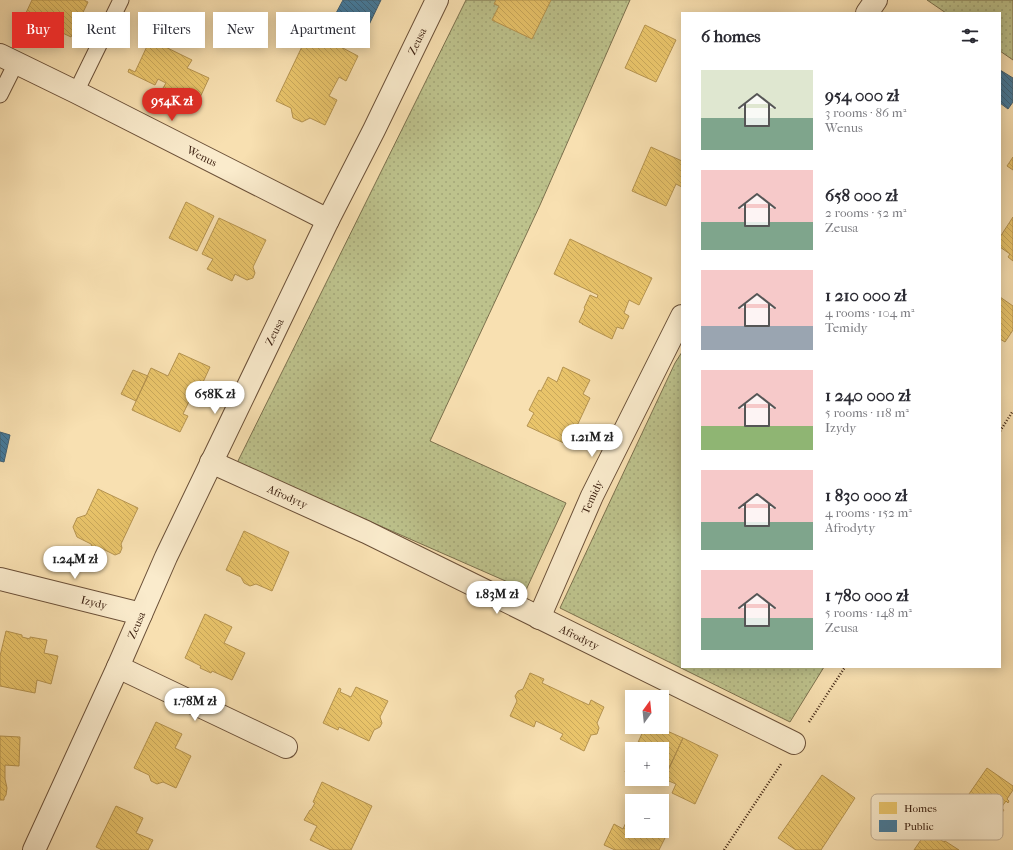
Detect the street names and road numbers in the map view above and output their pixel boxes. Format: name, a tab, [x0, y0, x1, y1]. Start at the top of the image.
street label: Zeusa	[405, 25, 430, 57]
street label: Wenus	[184, 143, 219, 170]
street label: Zeusa	[263, 316, 287, 348]
street label: Temidy	[579, 477, 606, 516]
street label: Afrodyty	[264, 482, 310, 512]
street label: Izydy	[80, 593, 109, 613]
street label: Zeusa	[125, 609, 149, 641]
street label: Afrodyty	[556, 622, 602, 653]

